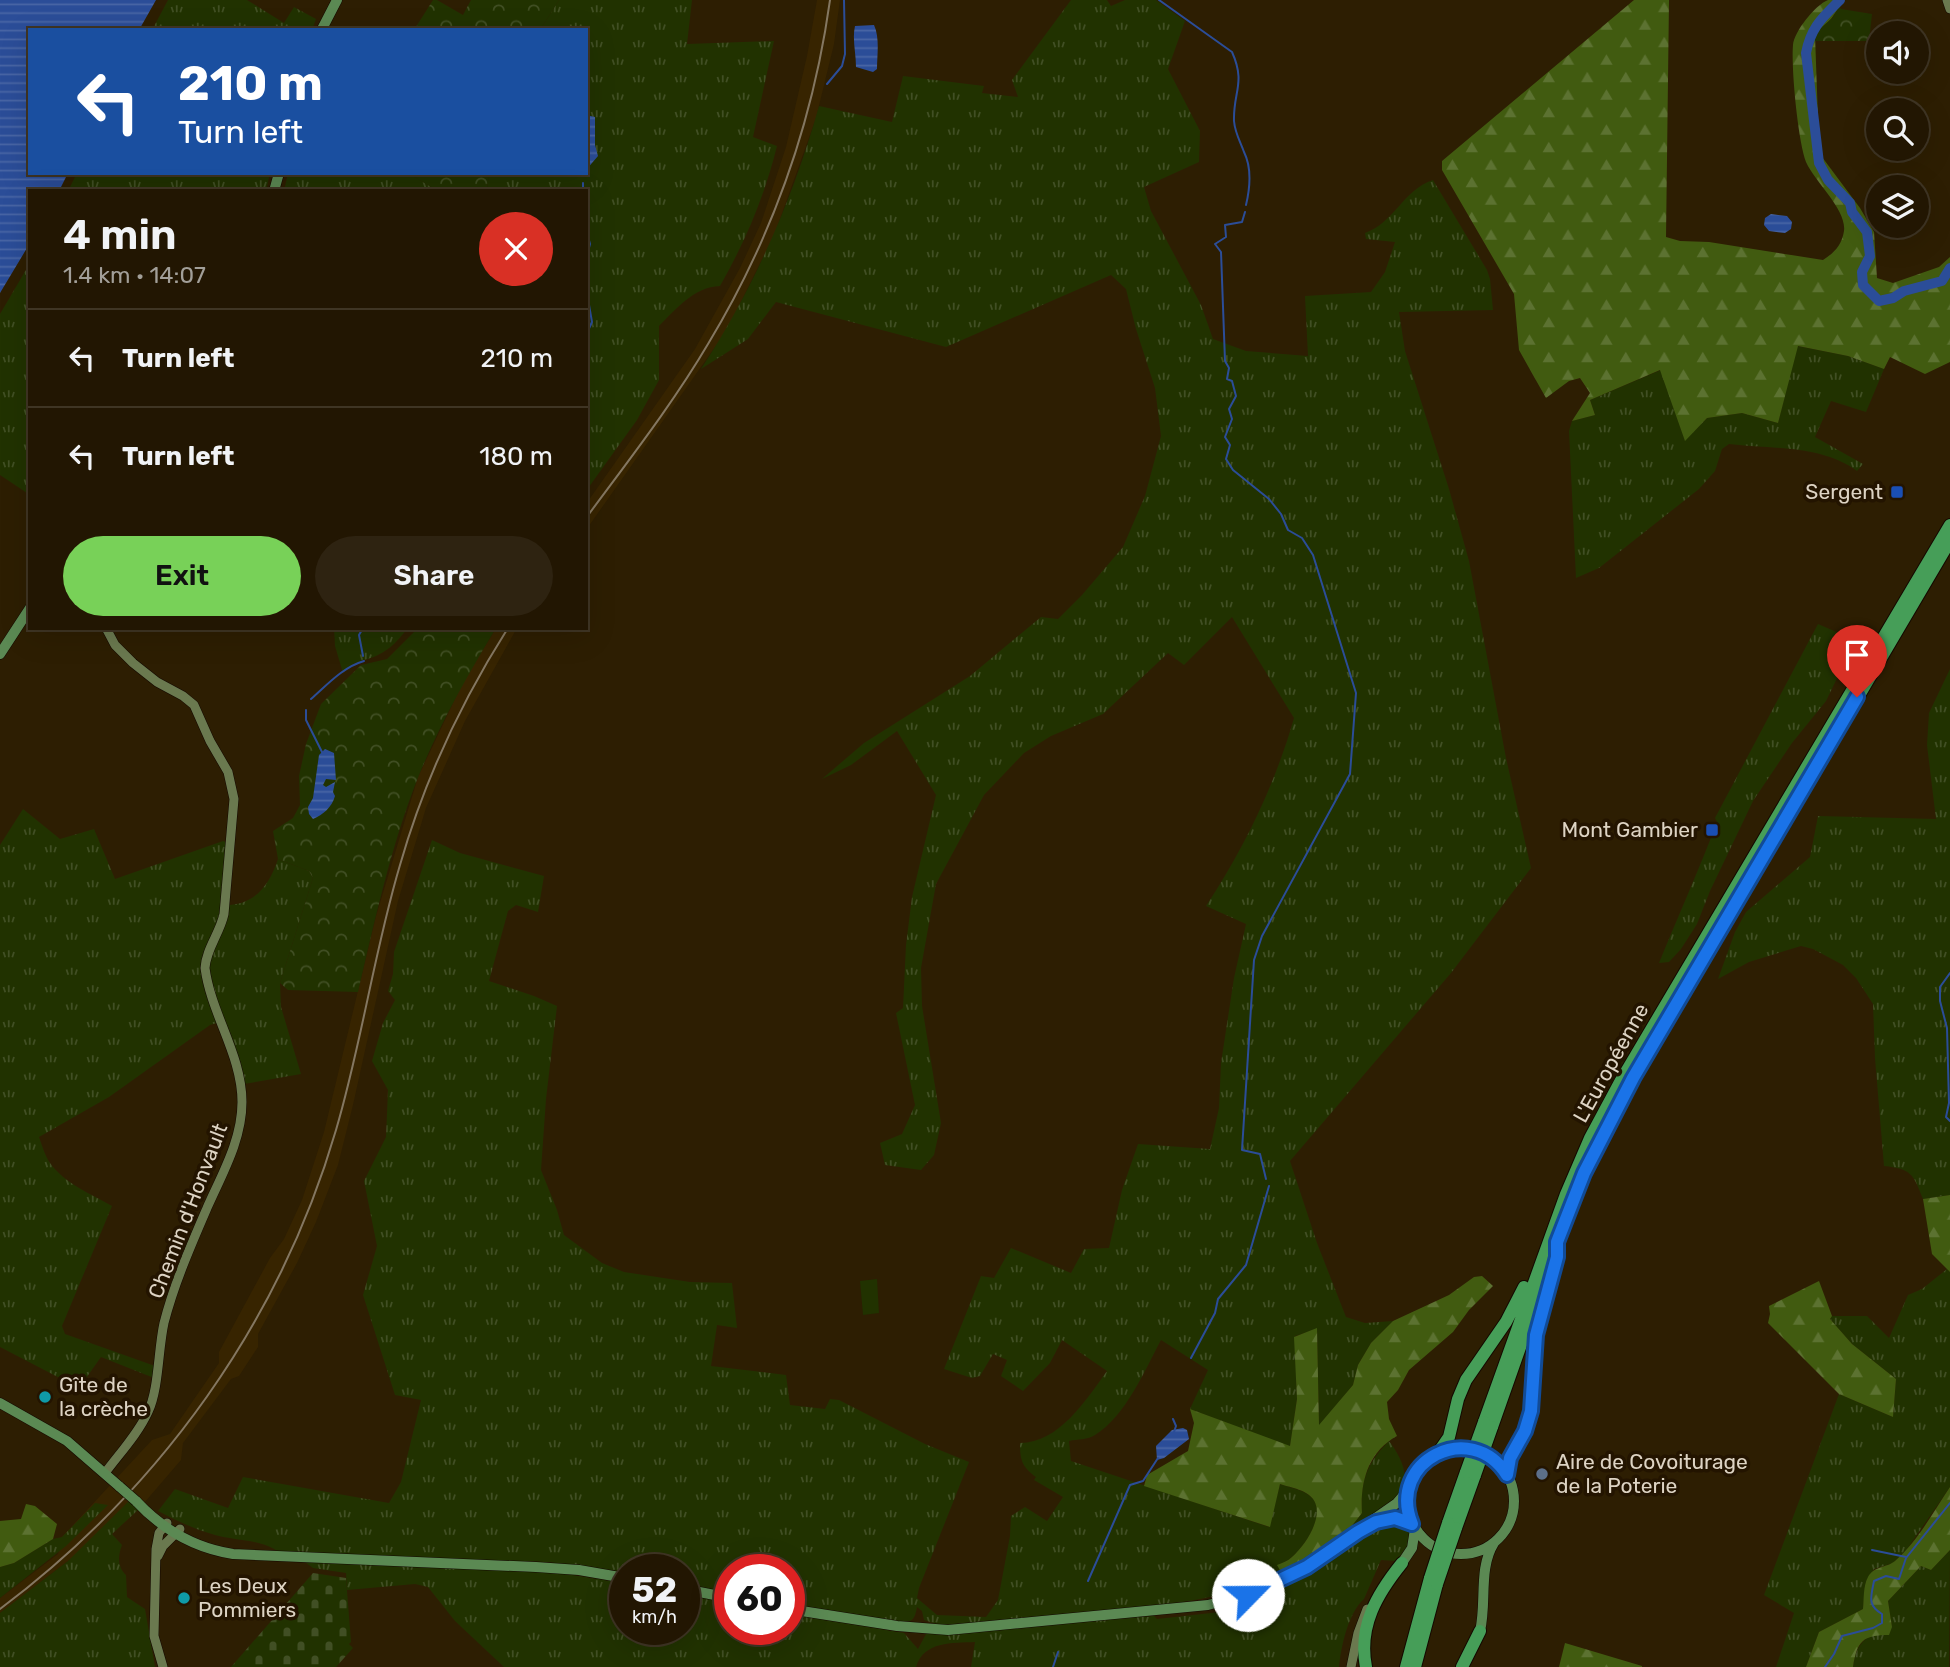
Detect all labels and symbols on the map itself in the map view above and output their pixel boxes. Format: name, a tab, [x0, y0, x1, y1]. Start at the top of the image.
place label: Sergent	[1805, 479, 1883, 504]
marker: Sergent	[1889, 484, 1905, 500]
pin	[1827, 625, 1887, 697]
place label: Mont Gambier	[1561, 817, 1698, 842]
marker: Mont Gambier	[1704, 822, 1720, 838]
street label: L'Européenne	[1568, 999, 1654, 1127]
street label: Chemin d'Honvault	[143, 1120, 232, 1302]
place label: Gîte de la crèche	[59, 1372, 148, 1421]
marker: Gîte de la crèche	[37, 1389, 53, 1405]
place label: Aire de Covoiturage de la Poterie	[1556, 1449, 1748, 1498]
marker: Aire de Covoiturage de la Poterie	[1534, 1466, 1550, 1482]
speed limit sign: 60	[714, 1554, 805, 1645]
position arrow	[1211, 1558, 1285, 1632]
place label: Les Deux Pommiers	[198, 1573, 296, 1622]
marker: Les Deux Pommiers	[176, 1590, 192, 1606]

